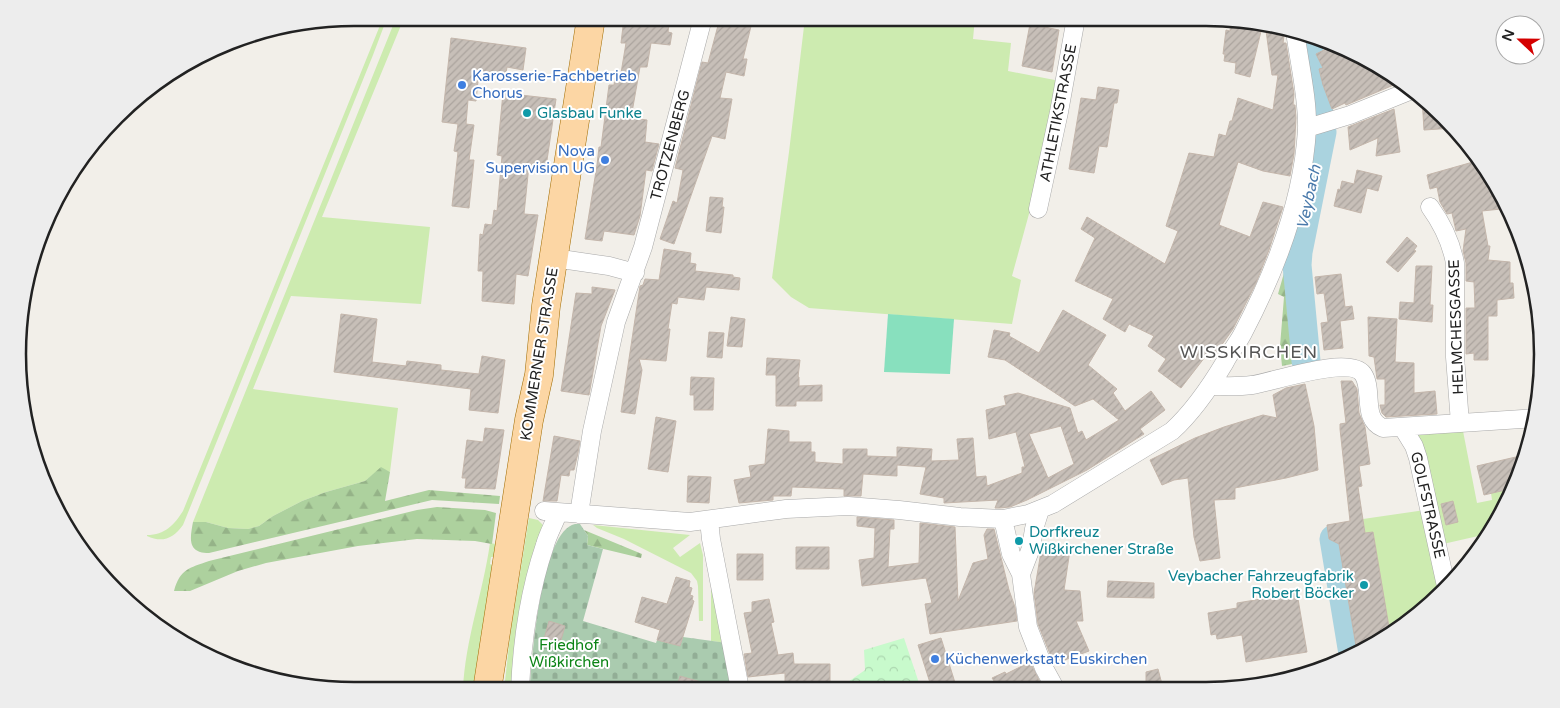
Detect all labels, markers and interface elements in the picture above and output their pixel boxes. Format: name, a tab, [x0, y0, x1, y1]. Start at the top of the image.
north arrow	[1495, 15, 1545, 65]
text: N	[1498, 27, 1518, 44]
street label: ATHLETIKSTRASSE	[1036, 42, 1080, 184]
place label: Karosserie-Fachbetrieb Chorus	[472, 67, 637, 102]
marker: Karosserie-Fachbetrieb Chorus	[456, 79, 468, 91]
street label: TROTZENBERG	[647, 88, 693, 202]
place label: Glasbau Funke	[537, 104, 642, 122]
marker: Glasbau Funke	[521, 107, 533, 119]
place label: Nova Supervision UG	[486, 142, 595, 177]
marker: Nova Supervision UG	[599, 154, 611, 166]
water label: Veybach	[1292, 162, 1326, 231]
street label: HELMCHESGASSE	[1445, 259, 1467, 395]
street label: KOMMERNER STRASSE	[516, 266, 562, 442]
district label: WISSKIRCHEN	[1180, 341, 1318, 363]
street label: GOLFSTRASSE	[1407, 450, 1449, 560]
place label: Dorfkreuz Wißkirchener Straße	[1029, 523, 1174, 558]
marker: Dorfkreuz Wißkirchener Straße	[1013, 535, 1025, 547]
place label: Veybacher Fahrzeugfabrik Robert Böcker	[1168, 567, 1354, 602]
marker: Veybacher Fahrzeugfabrik Robert Böcker	[1358, 579, 1370, 591]
park label: Friedhof Wißkirchen	[529, 636, 609, 671]
place label: Küchenwerkstatt Euskirchen	[945, 650, 1147, 668]
marker: Küchenwerkstatt Euskirchen	[929, 653, 941, 665]

